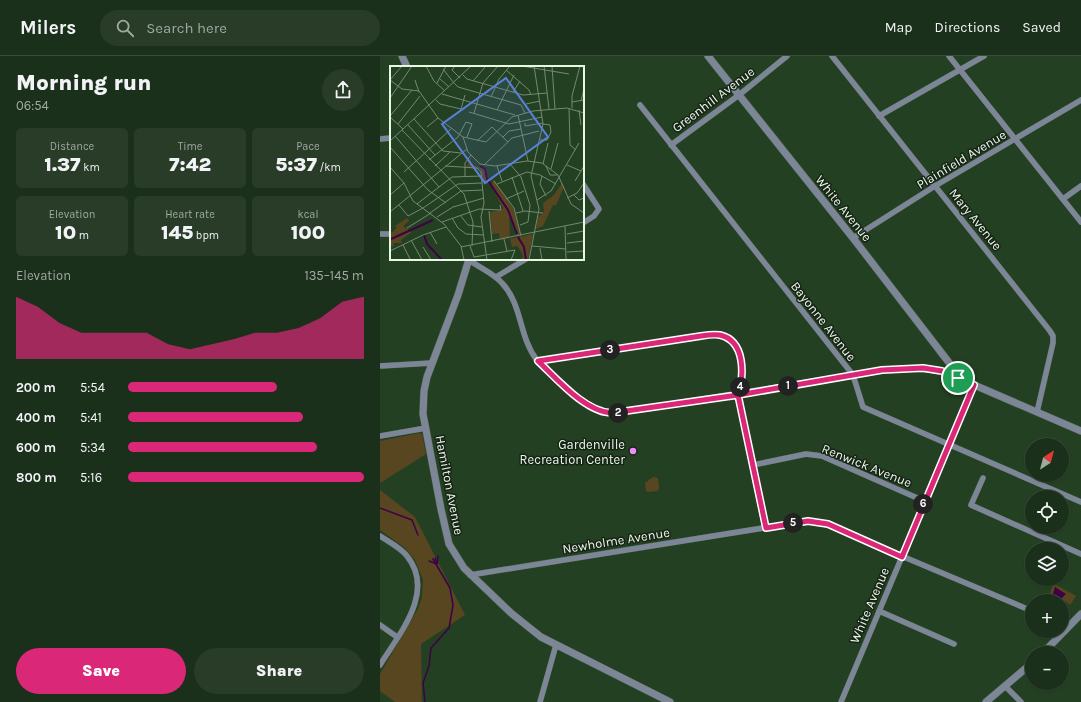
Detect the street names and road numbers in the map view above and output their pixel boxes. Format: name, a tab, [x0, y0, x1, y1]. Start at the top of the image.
street label: Greenhill Avenue	[669, 63, 758, 135]
street label: Plainfield Avenue	[914, 127, 1009, 192]
street label: White Avenue	[812, 172, 875, 245]
street label: Mary Avenue	[946, 186, 1005, 253]
street label: Bayonne Avenue	[788, 279, 859, 364]
street label: Hamilton Avenue	[432, 434, 467, 537]
street label: Renwick Avenue	[820, 441, 914, 490]
street label: Newholme Avenue	[561, 525, 671, 556]
street label: White Avenue	[847, 565, 892, 645]

